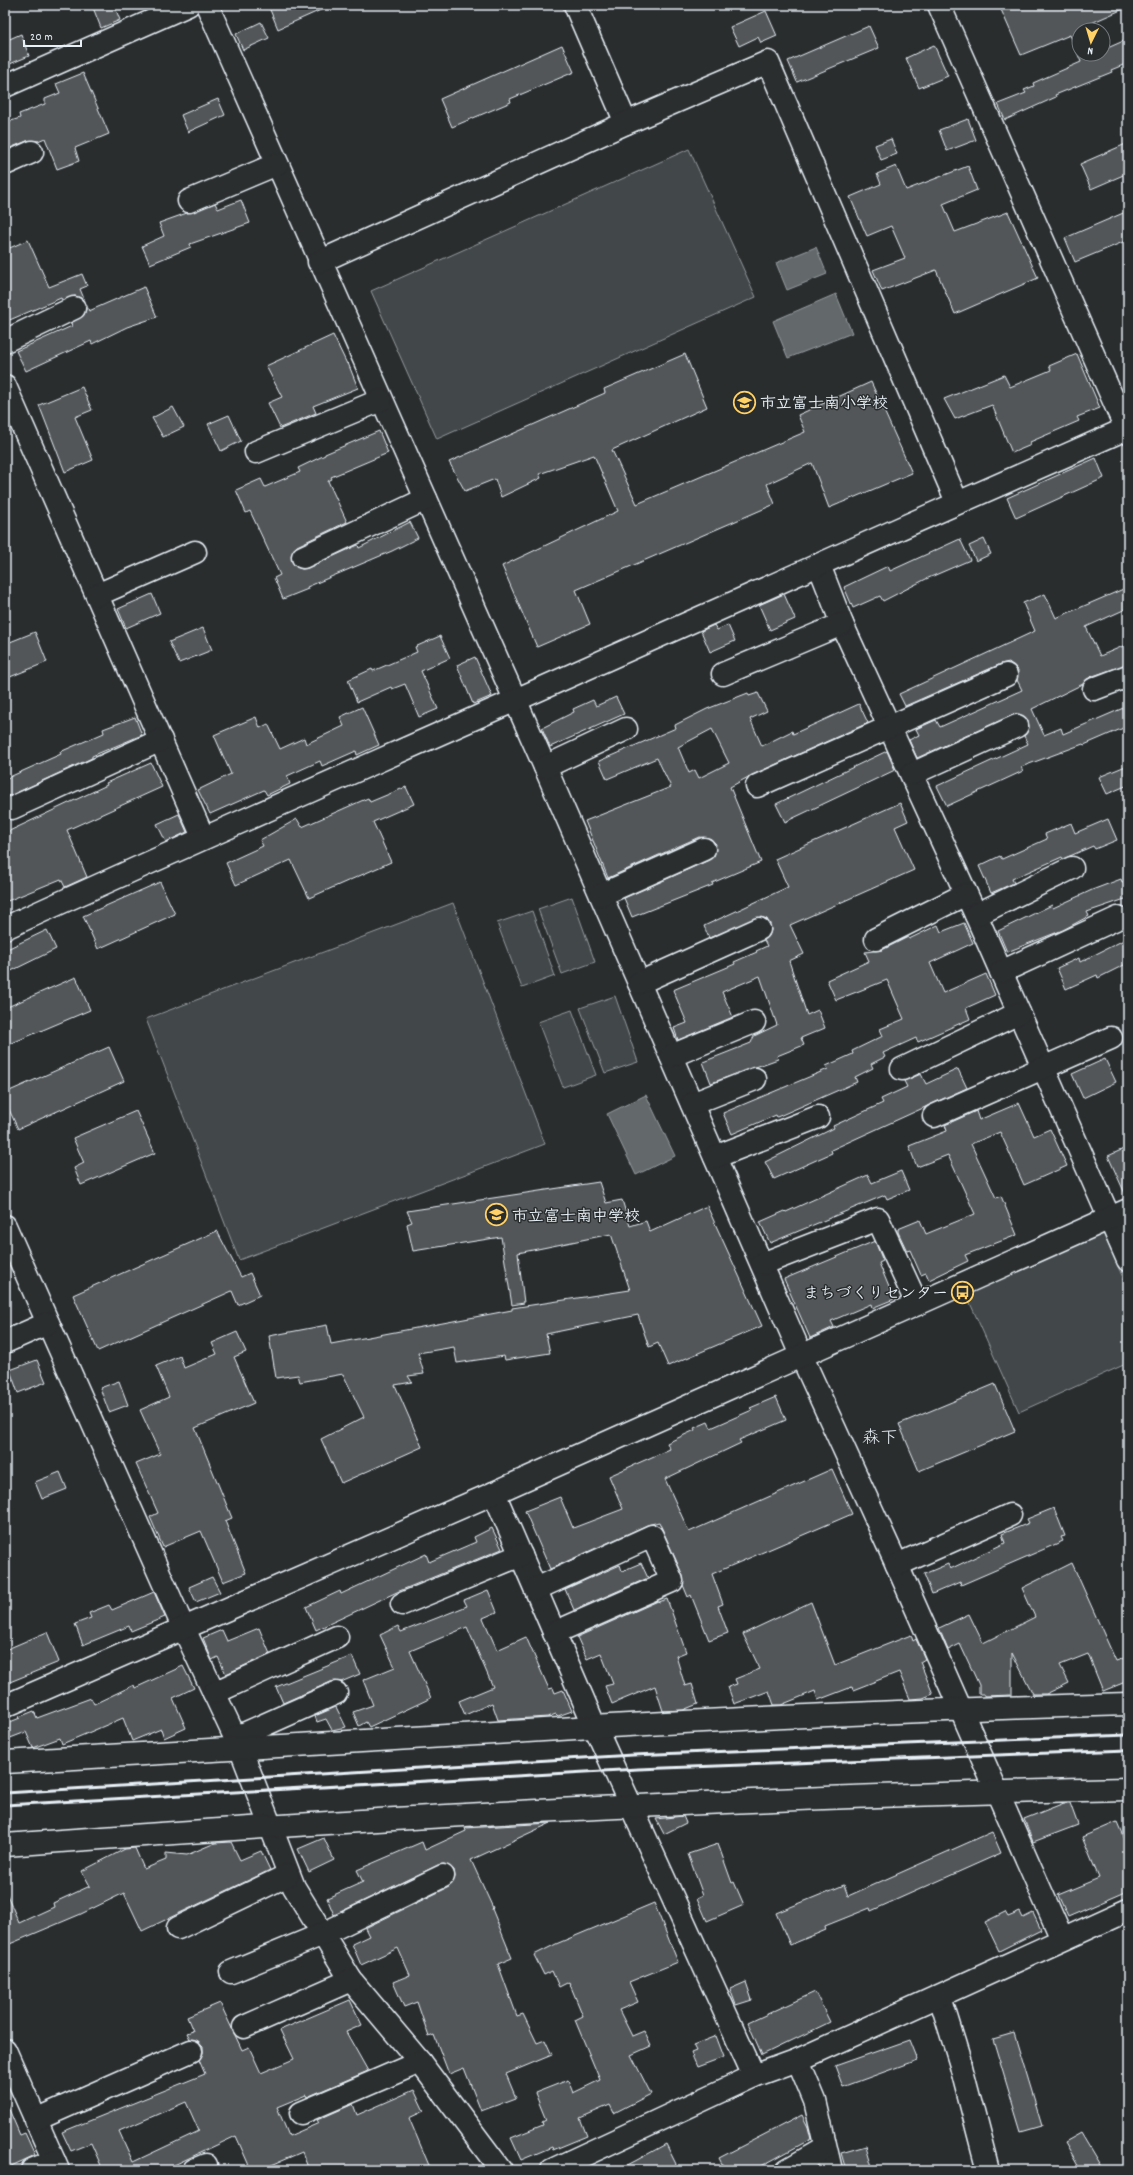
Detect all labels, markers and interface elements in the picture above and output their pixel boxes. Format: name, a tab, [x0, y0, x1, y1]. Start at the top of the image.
scale bar	[24, 22, 81, 48]
north arrow	[1071, 22, 1111, 62]
text: 20 m	[30, 29, 53, 46]
text: N	[1086, 42, 1094, 58]
school or university icon: 市立富士南小学校	[732, 389, 758, 415]
place label: 市立富士南小学校	[760, 393, 888, 416]
school or university icon: 市立富士南中学校	[484, 1202, 510, 1228]
place label: 市立富士南中学校	[512, 1206, 640, 1229]
bus stop icon: まちづくりセンター	[950, 1279, 976, 1305]
place label: まちづくりセンター	[804, 1283, 948, 1306]
district label: 森下	[862, 1427, 898, 1452]

